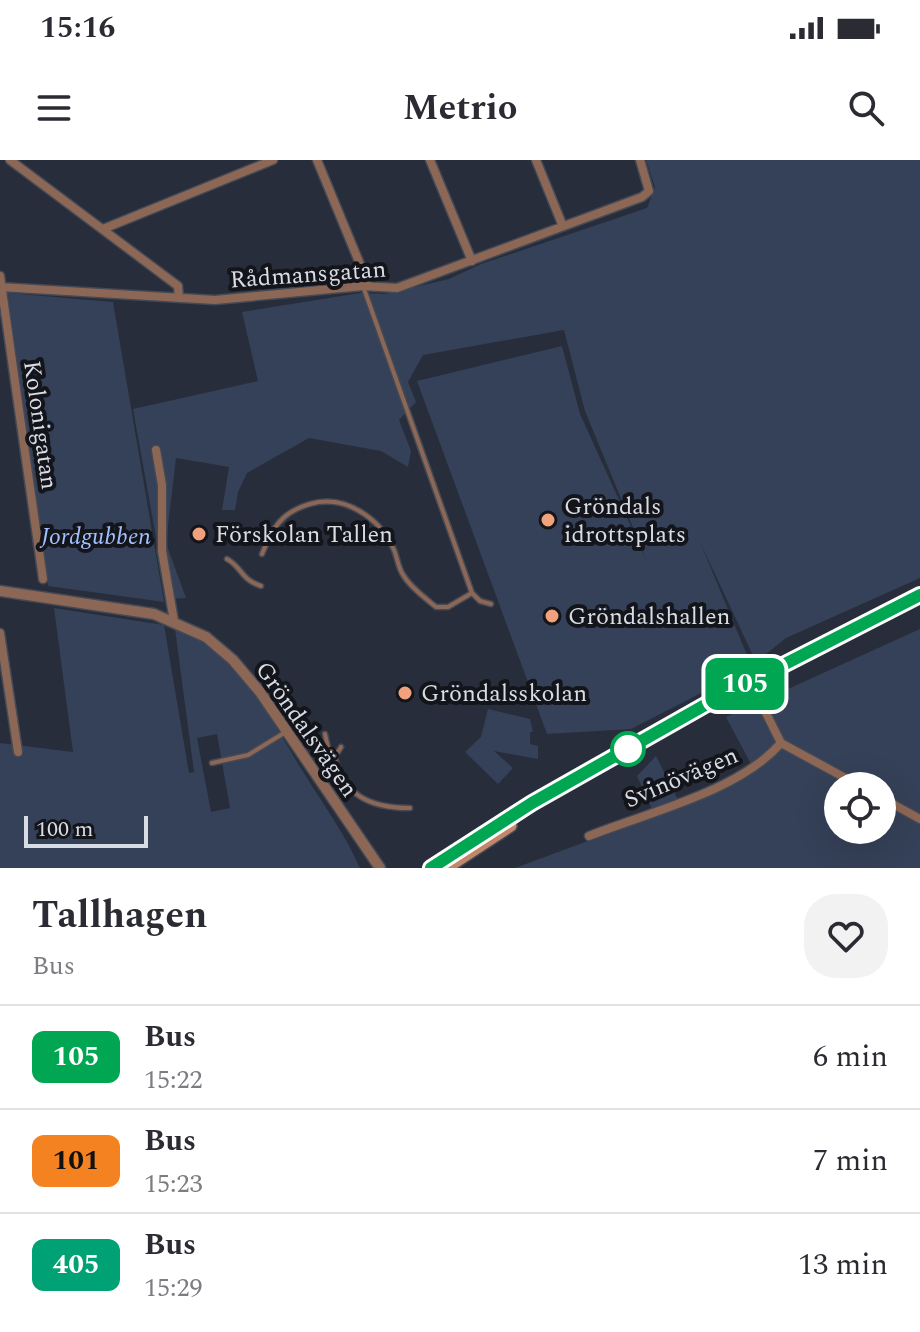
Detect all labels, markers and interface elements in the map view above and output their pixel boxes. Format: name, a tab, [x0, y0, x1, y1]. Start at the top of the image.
text: 15:16	[40, 5, 115, 51]
text: Metrio	[403, 81, 517, 136]
icon: menu	[32, 86, 76, 130]
icon: search	[844, 86, 888, 130]
street label: Rådmansgatan	[229, 252, 387, 298]
street label: Kolonigatan	[13, 358, 67, 492]
place label: Gröndals idrottsplats	[564, 489, 686, 553]
marker: Gröndals idrottsplats	[539, 511, 557, 529]
place label: Förskolan Tallen	[215, 517, 393, 553]
park label: Jordgubben	[39, 519, 151, 555]
marker: Förskolan Tallen	[190, 525, 208, 543]
place label: Gröndalshallen	[568, 599, 731, 635]
marker: Gröndalshallen	[543, 607, 561, 625]
street label: Gröndalsvägen	[246, 654, 367, 805]
line badge: 105	[699, 658, 791, 710]
text: 105	[721, 662, 769, 705]
place label: Gröndalsskolan	[421, 676, 587, 712]
marker: Gröndalsskolan	[396, 684, 414, 702]
unlabelled marker	[611, 732, 645, 766]
street label: Svinövägen	[619, 738, 744, 818]
map controls	[824, 772, 896, 844]
button: locate	[824, 772, 896, 844]
scale bar	[24, 812, 148, 848]
text: 100 m	[36, 813, 93, 846]
text: Tallhagen	[32, 887, 208, 945]
button: heart	[804, 894, 888, 978]
text: Bus	[32, 946, 75, 986]
text: Bus	[144, 1014, 196, 1060]
text: 6 min	[813, 1034, 888, 1080]
text: 105	[52, 1035, 100, 1078]
text: 15:22	[144, 1060, 203, 1100]
text: Bus	[144, 1118, 196, 1164]
text: 7 min	[813, 1138, 888, 1184]
text: 101	[52, 1139, 100, 1182]
text: 15:23	[144, 1164, 203, 1204]
text: Bus	[144, 1222, 196, 1268]
text: 13 min	[798, 1242, 888, 1288]
text: 405	[52, 1243, 100, 1286]
text: 15:29	[144, 1268, 203, 1308]

